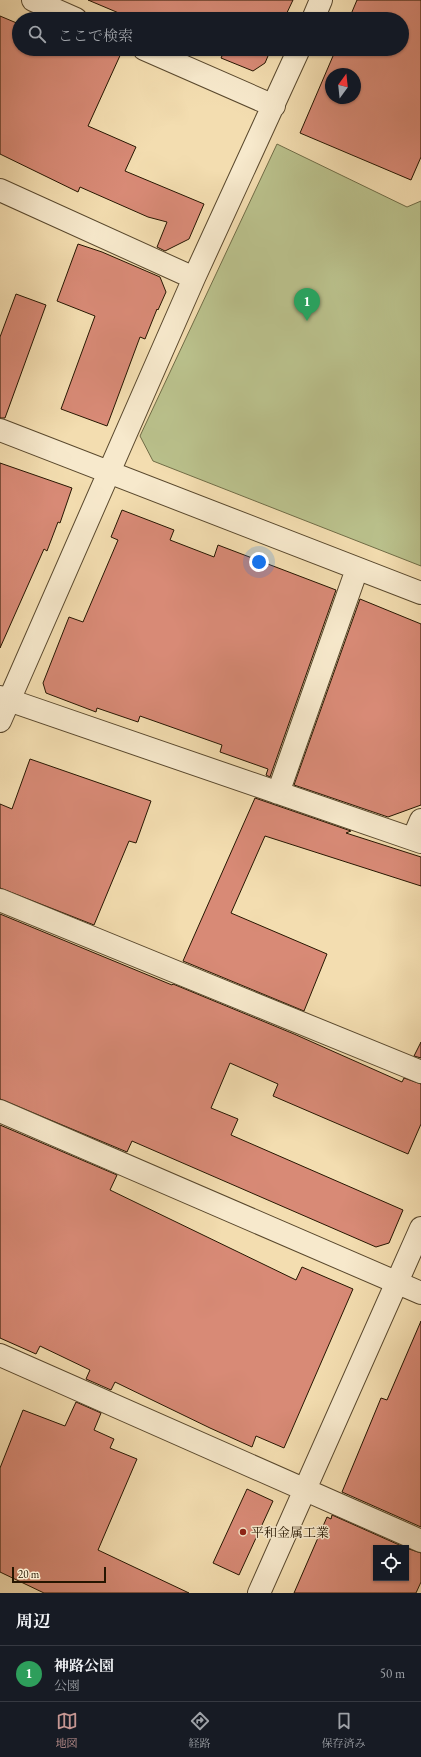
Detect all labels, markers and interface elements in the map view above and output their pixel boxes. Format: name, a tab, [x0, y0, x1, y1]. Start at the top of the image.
search box	[12, 12, 409, 56]
icon: search	[26, 23, 48, 45]
text: ここで検索	[58, 26, 133, 45]
north arrow	[325, 68, 361, 104]
pin: 1	[294, 288, 320, 321]
your location	[249, 552, 269, 572]
place label: 平和金属工業	[251, 1524, 329, 1541]
marker: 平和金属工業	[238, 1527, 248, 1537]
map controls	[373, 1545, 409, 1581]
button: locate	[373, 1545, 409, 1581]
scale bar	[12, 1565, 106, 1584]
text: 20 m	[18, 1567, 39, 1581]
text: 周辺	[16, 1610, 50, 1632]
text: 神路公園	[54, 1656, 114, 1675]
text: 1	[26, 1665, 32, 1682]
text: 50 m	[380, 1665, 405, 1682]
text: 公園	[54, 1677, 80, 1694]
tab: 地図	[56, 1710, 78, 1750]
tab: 経路	[189, 1710, 211, 1750]
tab: 保存済み	[322, 1710, 366, 1750]

